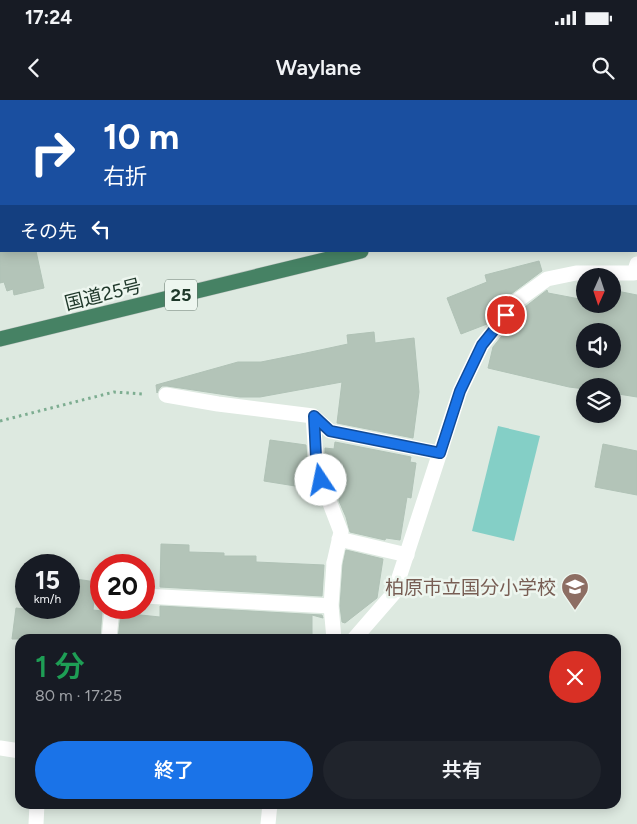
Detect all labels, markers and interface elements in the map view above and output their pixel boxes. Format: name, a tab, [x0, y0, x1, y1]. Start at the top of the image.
text: 17:24	[25, 6, 72, 29]
icon: back	[20, 54, 48, 82]
text: Waylane	[276, 54, 361, 81]
icon: search	[589, 54, 617, 82]
text: 10 m	[103, 116, 179, 158]
icon: right	[20, 120, 85, 185]
text: 右折	[103, 163, 147, 190]
icon: left	[87, 215, 115, 243]
text: その先	[20, 220, 77, 243]
north arrow	[576, 268, 621, 312]
map controls	[576, 268, 621, 423]
street label: 国道25号	[62, 274, 144, 315]
road number: 25	[165, 280, 197, 310]
pin	[485, 294, 527, 336]
icon: arrive	[492, 301, 520, 329]
button: sound	[576, 323, 621, 368]
button: layers	[576, 378, 621, 423]
position arrow	[294, 453, 346, 505]
speed limit sign: 20	[90, 554, 155, 619]
text: 15	[35, 565, 60, 595]
school or university icon: 柏原市立国分小学校	[560, 572, 590, 611]
place label: 柏原市立国分小学校	[385, 576, 556, 599]
text: km/h	[34, 592, 61, 606]
text: 1 分	[35, 648, 85, 685]
button: close	[549, 651, 601, 703]
text: 80 m · 17:25	[35, 686, 122, 705]
button: 終了	[35, 741, 313, 799]
button: 共有	[323, 741, 601, 799]

